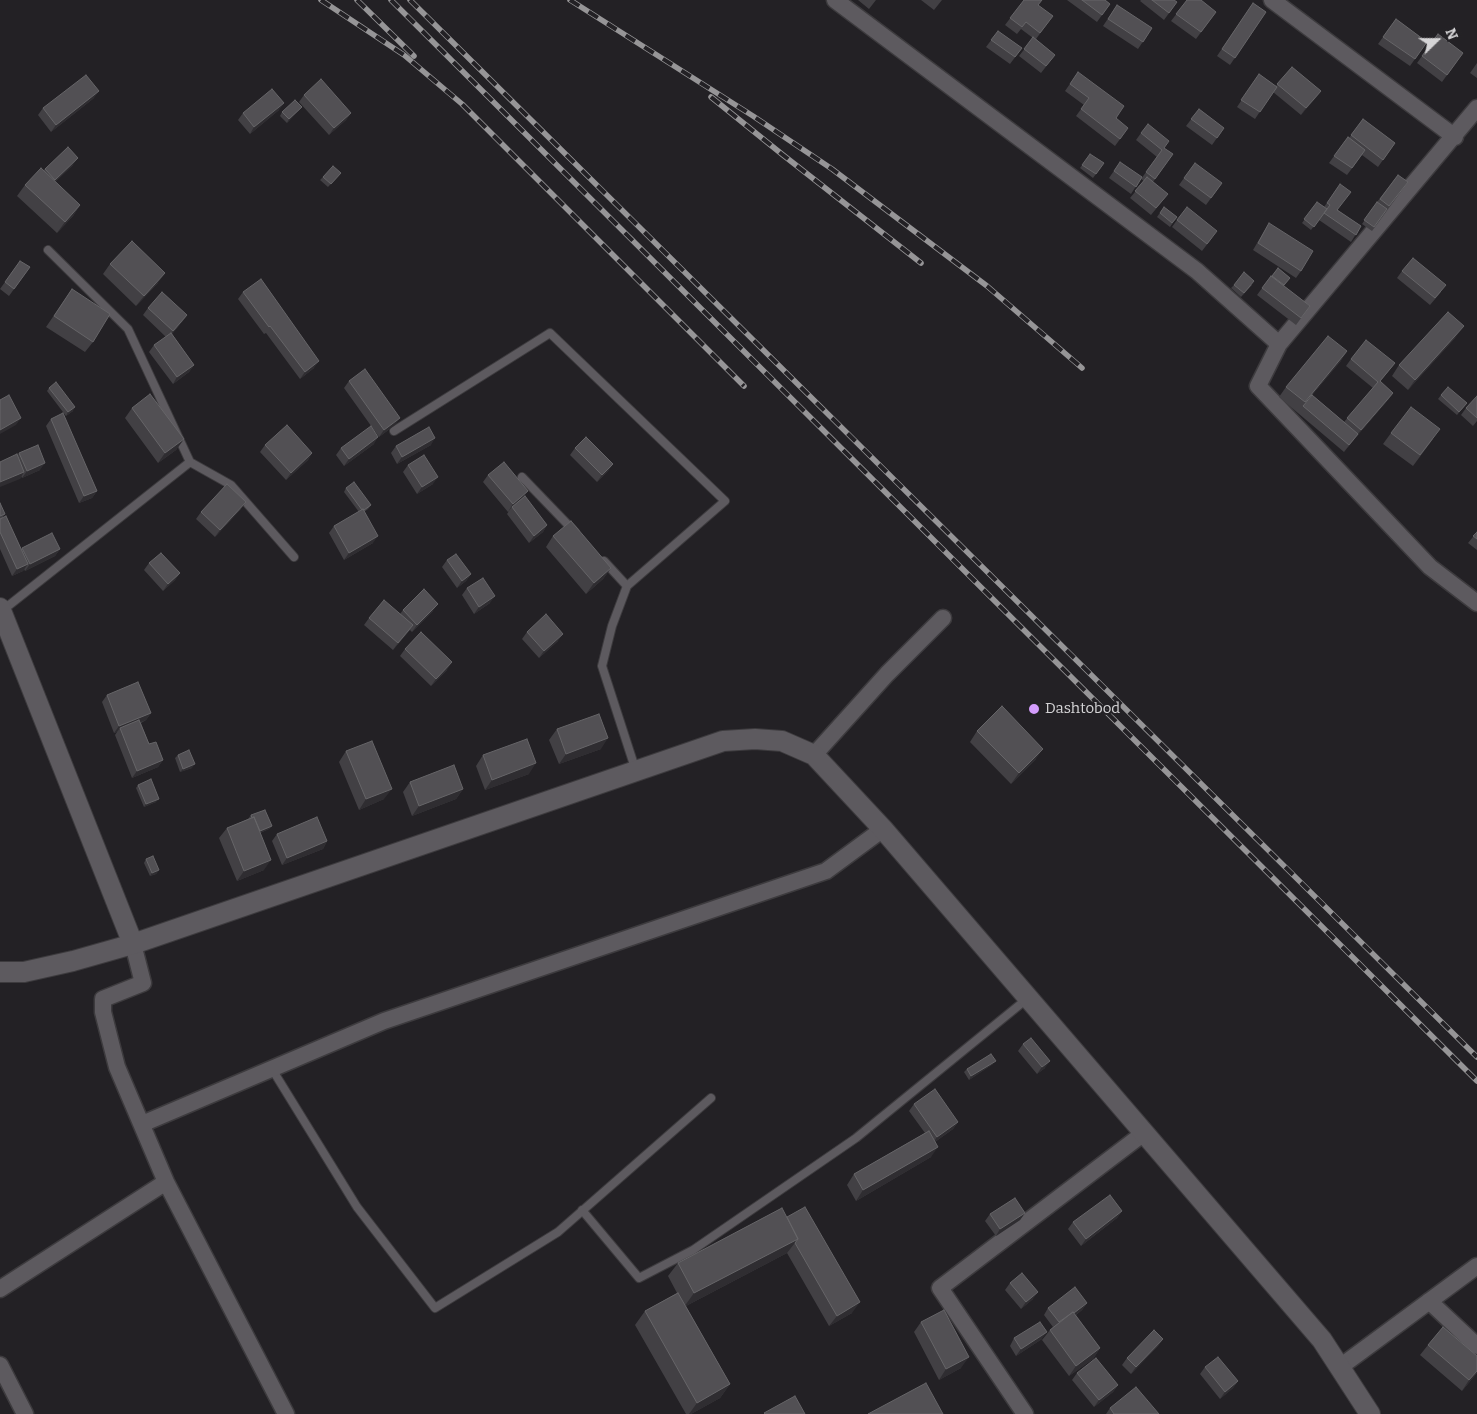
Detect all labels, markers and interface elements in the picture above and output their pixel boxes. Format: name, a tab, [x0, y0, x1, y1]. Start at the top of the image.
north arrow	[1412, 15, 1462, 65]
text: N	[1441, 26, 1461, 42]
place label: Dashtobod	[1045, 700, 1120, 718]
marker: Dashtobod	[1027, 702, 1041, 716]

